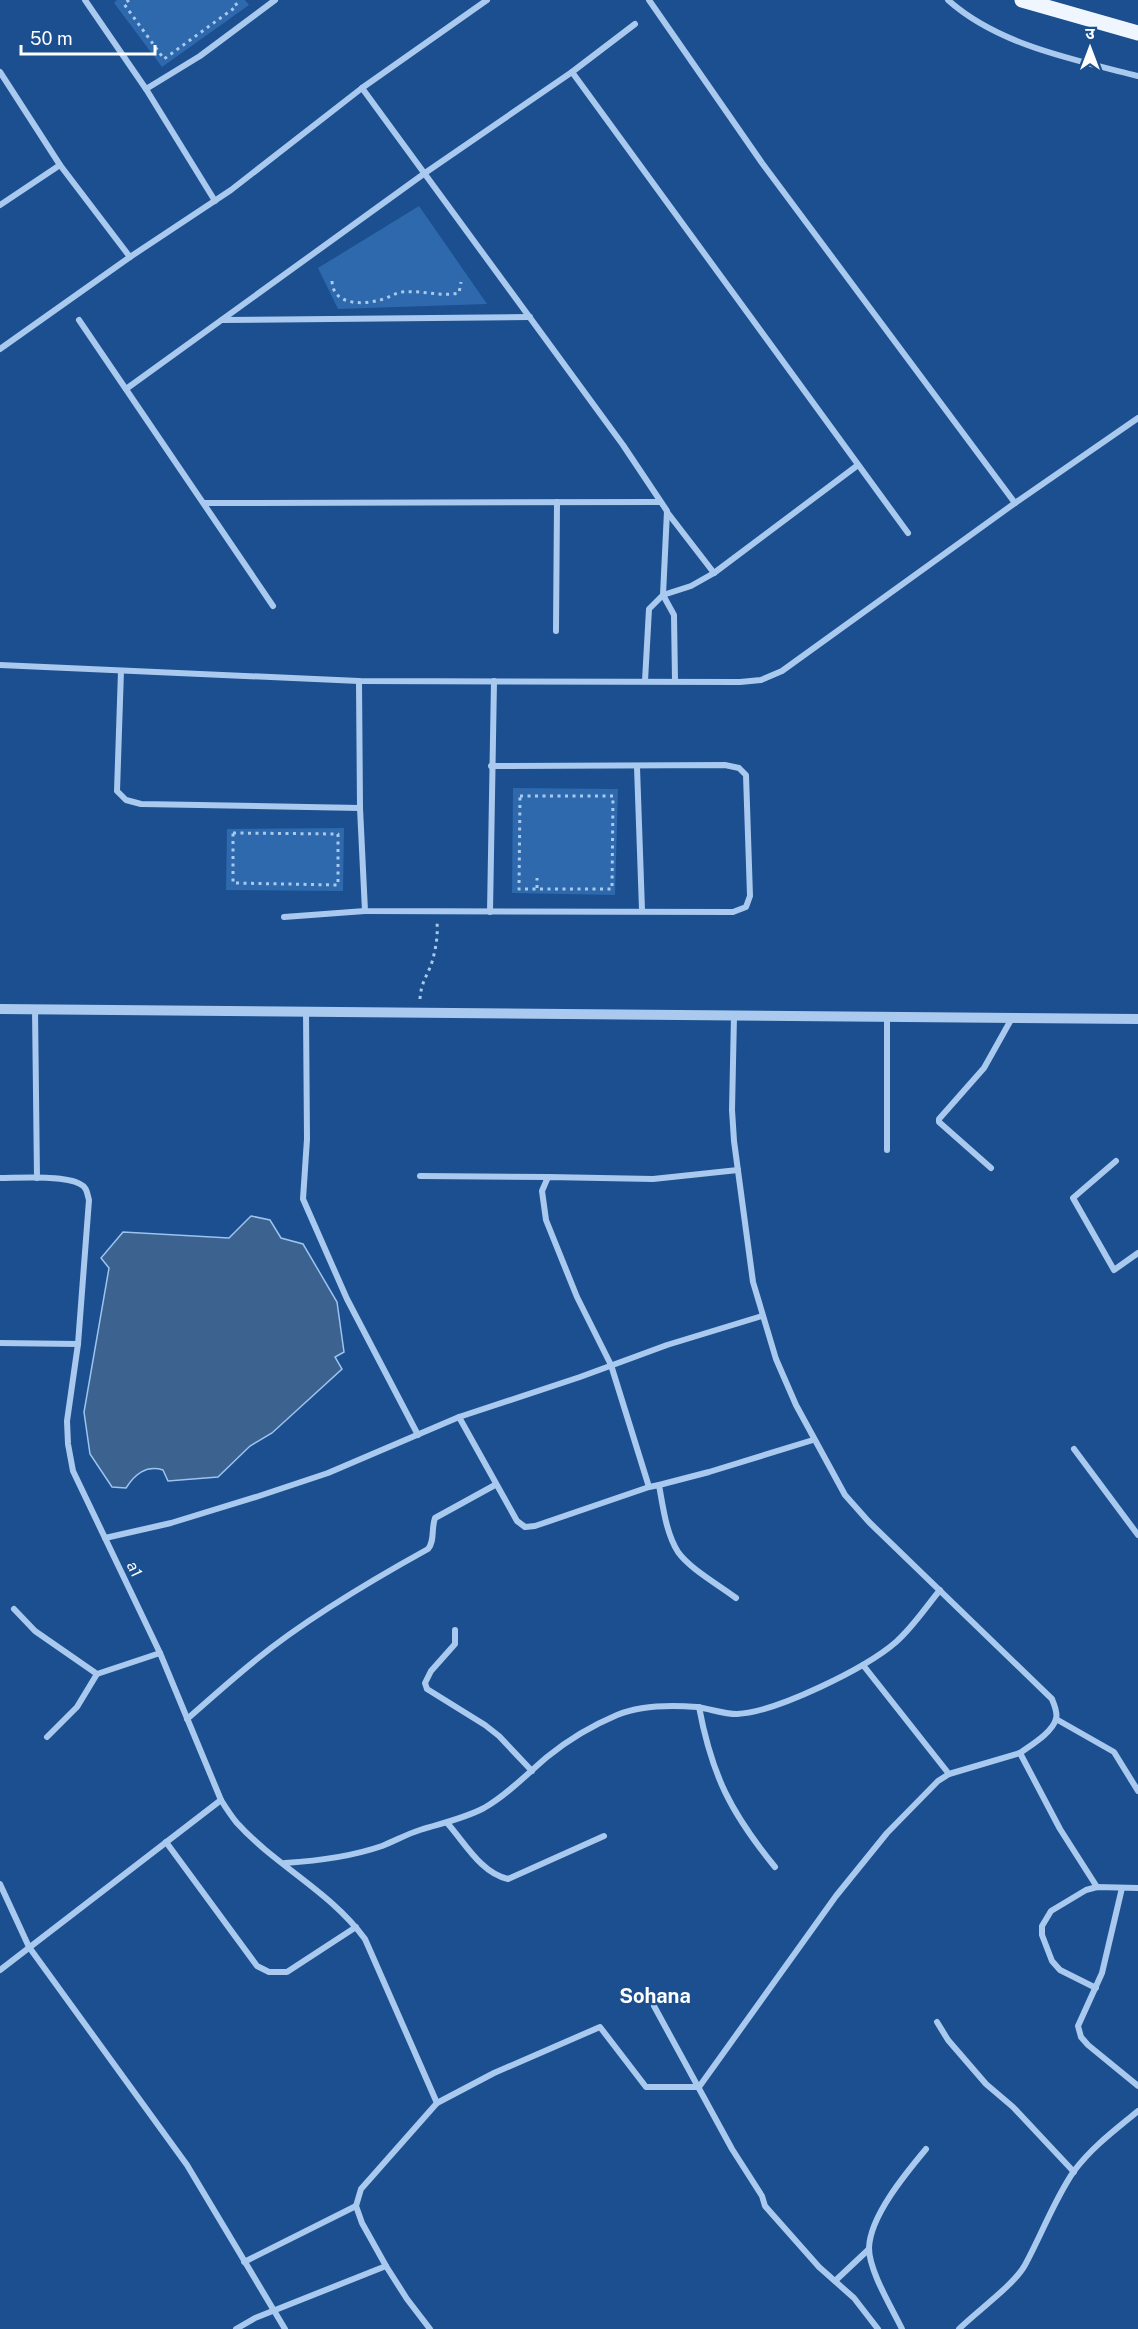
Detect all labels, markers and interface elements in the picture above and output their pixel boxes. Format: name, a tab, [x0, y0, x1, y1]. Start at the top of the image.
scale bar	[21, 18, 154, 56]
north arrow	[1060, 18, 1120, 78]
text: उ	[1085, 24, 1095, 43]
text: 50 m	[30, 28, 73, 49]
street label: a1	[123, 1558, 146, 1580]
district label: Sohana	[619, 1984, 691, 2008]

